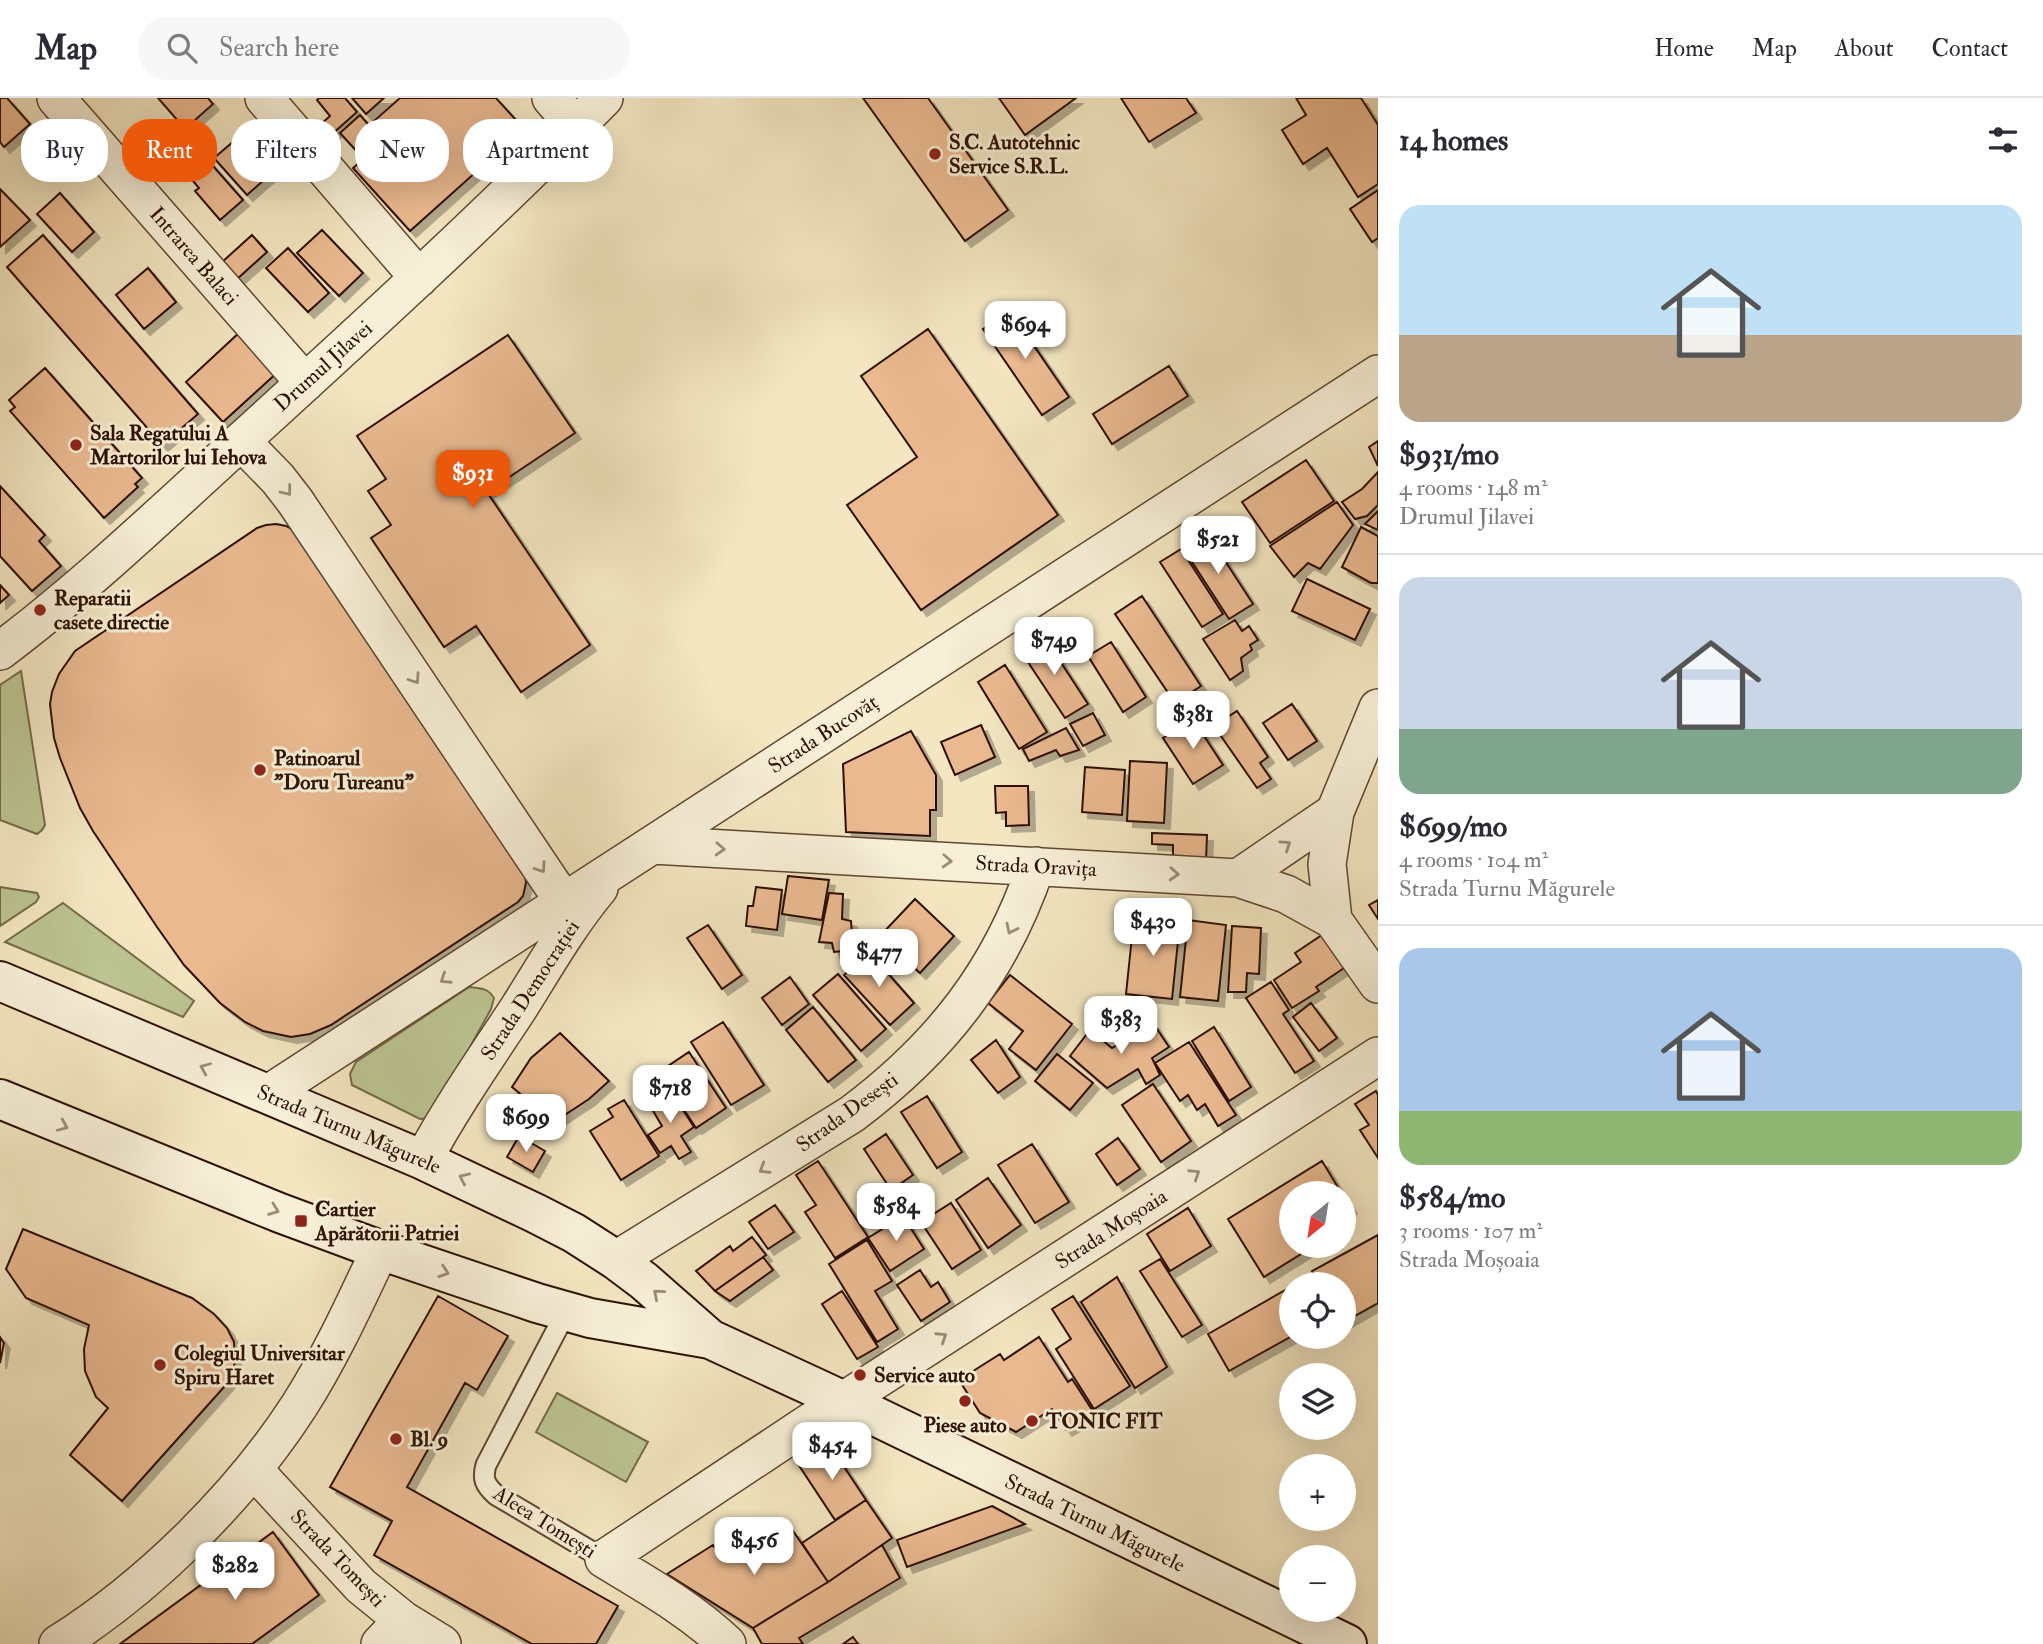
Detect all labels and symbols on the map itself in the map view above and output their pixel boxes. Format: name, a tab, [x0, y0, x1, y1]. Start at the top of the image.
place label: S.C. Autotehnic Service S.R.L.	[949, 129, 1081, 180]
marker: S.C. Autotehnic Service S.R.L.	[927, 146, 943, 162]
street label: Intrarea Balaci	[143, 201, 244, 312]
pin: $694	[984, 302, 1066, 361]
street label: Drumul Jilavei	[268, 315, 379, 418]
place label: Sala Regatului A Martorilor lui Iehova	[89, 420, 268, 471]
marker: Sala Regatului A Martorilor lui Iehova	[68, 437, 84, 453]
pin: $931	[432, 450, 514, 510]
one-way arrow	[279, 483, 292, 496]
pin: $521	[1177, 517, 1259, 576]
place label: Reparatii casete directie	[54, 585, 169, 636]
marker: Reparatii casete directie	[32, 602, 48, 618]
pin: $749	[1013, 618, 1095, 677]
one-way arrow	[407, 671, 419, 684]
street label: Strada Bucovăț	[763, 689, 883, 780]
pin: $381	[1152, 692, 1234, 751]
place label: Patinoarul "Doru Tureanu"	[274, 745, 415, 796]
marker: Patinoarul "Doru Tureanu"	[252, 762, 268, 778]
one-way arrow	[715, 841, 726, 856]
one-way arrow	[1278, 841, 1291, 853]
street label: Strada Oravița	[975, 850, 1098, 883]
one-way arrow	[942, 853, 953, 868]
one-way arrow	[533, 860, 546, 873]
one-way arrow	[1169, 866, 1180, 881]
pin: $430	[1112, 898, 1194, 958]
street label: Strada Democrației	[475, 915, 586, 1066]
one-way arrow	[1005, 922, 1019, 934]
pin: $477	[838, 930, 920, 989]
one-way arrow	[440, 971, 453, 983]
pin: $383	[1080, 996, 1162, 1056]
one-way arrow	[200, 1062, 212, 1076]
pin: $718	[629, 1066, 711, 1125]
street label: Strada Desești	[791, 1066, 904, 1159]
street label: Strada Turnu Măgurele	[253, 1079, 445, 1181]
pin: $699	[485, 1094, 567, 1154]
one-way arrow	[56, 1117, 68, 1131]
one-way arrow	[759, 1161, 772, 1174]
one-way arrow	[1188, 1170, 1201, 1183]
one-way arrow	[459, 1173, 471, 1187]
north arrow	[1279, 1181, 1356, 1258]
street label: Strada Moșoaia	[1050, 1183, 1173, 1276]
pin: $584	[855, 1184, 937, 1243]
place label: Cartier Apărătorii Patriei	[314, 1196, 460, 1247]
one-way arrow	[268, 1202, 280, 1216]
marker: Cartier Apărătorii Patriei	[293, 1213, 309, 1229]
one-way arrow	[438, 1264, 450, 1278]
one-way arrow	[654, 1290, 667, 1302]
one-way arrow	[935, 1333, 948, 1346]
place label: Colegiul Universitar Spiru Haret	[174, 1340, 346, 1391]
marker: Colegiul Universitar Spiru Haret	[152, 1357, 168, 1373]
place label: Service auto	[874, 1362, 975, 1389]
marker: Service auto	[852, 1367, 868, 1383]
marker: Piese auto	[957, 1393, 973, 1409]
place label: TONIC FIT	[1045, 1408, 1163, 1435]
place label: Piese auto	[923, 1412, 1007, 1439]
marker: TONIC FIT	[1024, 1413, 1040, 1429]
pin: $454	[791, 1422, 873, 1482]
place label: Bl. 9	[410, 1426, 448, 1453]
marker: Bl. 9	[388, 1431, 404, 1447]
street label: Strada Turnu Măgurele	[1000, 1468, 1190, 1579]
street label: Aleea Tomești	[487, 1479, 602, 1565]
street label: Strada Tomești	[284, 1504, 391, 1613]
pin: $456	[713, 1518, 795, 1577]
pin: $282	[194, 1542, 276, 1602]

